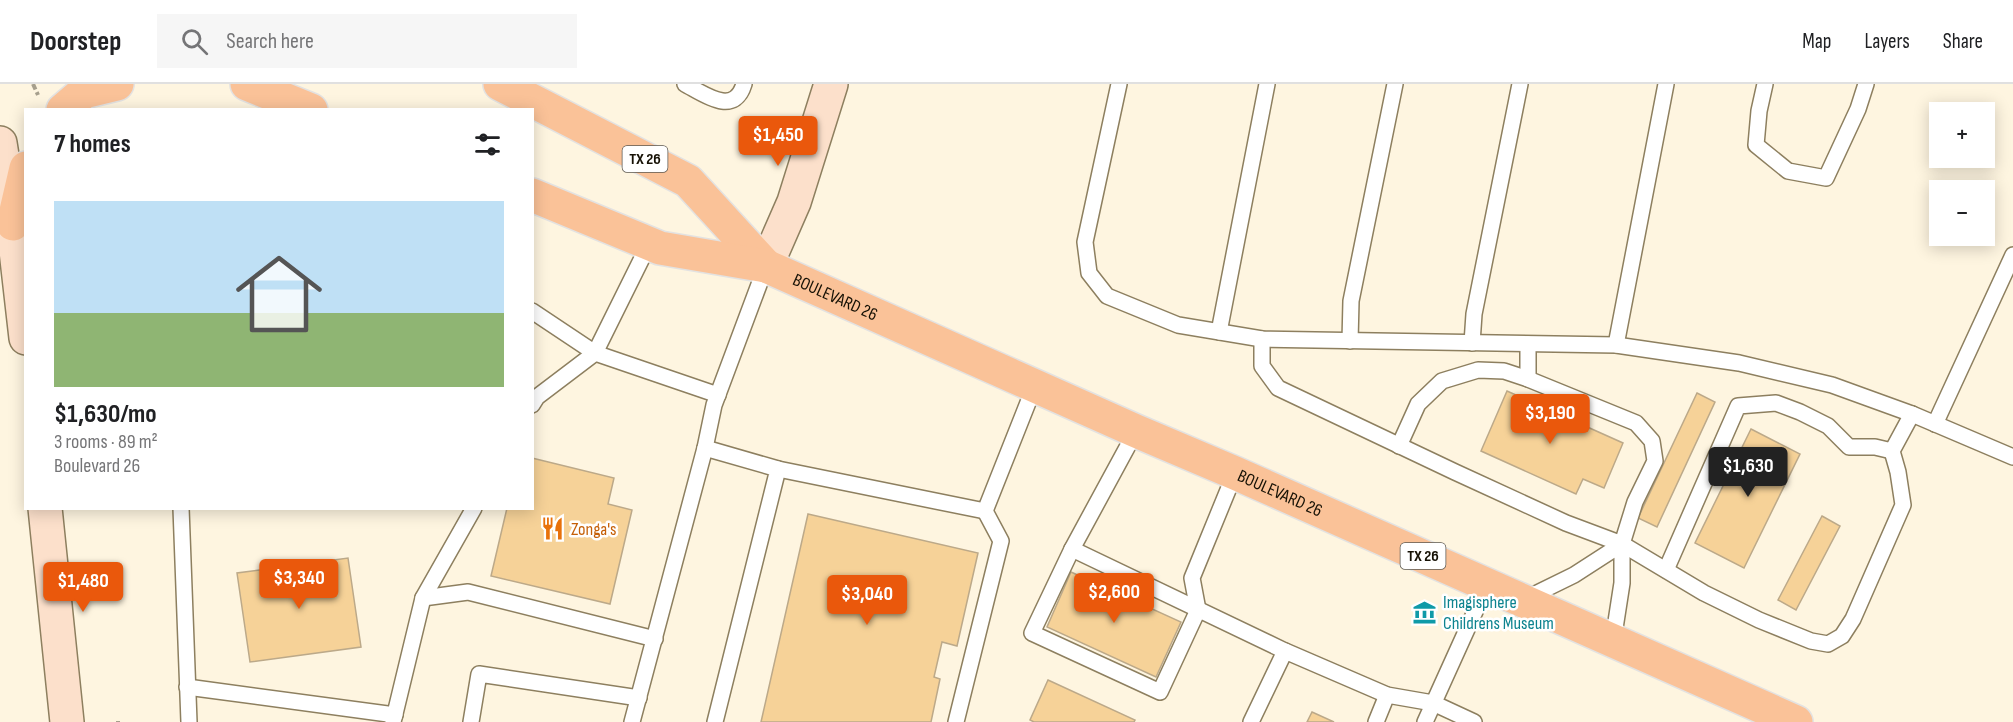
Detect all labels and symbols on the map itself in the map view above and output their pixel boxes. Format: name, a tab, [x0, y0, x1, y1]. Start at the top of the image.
pin: $1,450	[729, 116, 827, 167]
road number: TX 26	[622, 146, 668, 172]
street label: BOULEVARD 26	[790, 269, 881, 325]
pin: $3,190	[1501, 394, 1599, 445]
pin: $1,630	[1699, 447, 1797, 498]
street label: BOULEVARD 26	[1234, 465, 1326, 521]
restaurant icon: Zonga's	[540, 516, 566, 542]
place label: Zonga's	[571, 519, 616, 540]
road number: TX 26	[1400, 543, 1446, 569]
pin: $3,340	[250, 559, 348, 610]
pin: $1,480	[34, 562, 132, 613]
pin: $2,600	[1065, 573, 1163, 624]
pin: $3,040	[818, 575, 916, 626]
place label: Imagisphere Childrens Museum	[1443, 592, 1554, 634]
museum icon: Imagisphere Childrens Museum	[1412, 599, 1438, 625]

